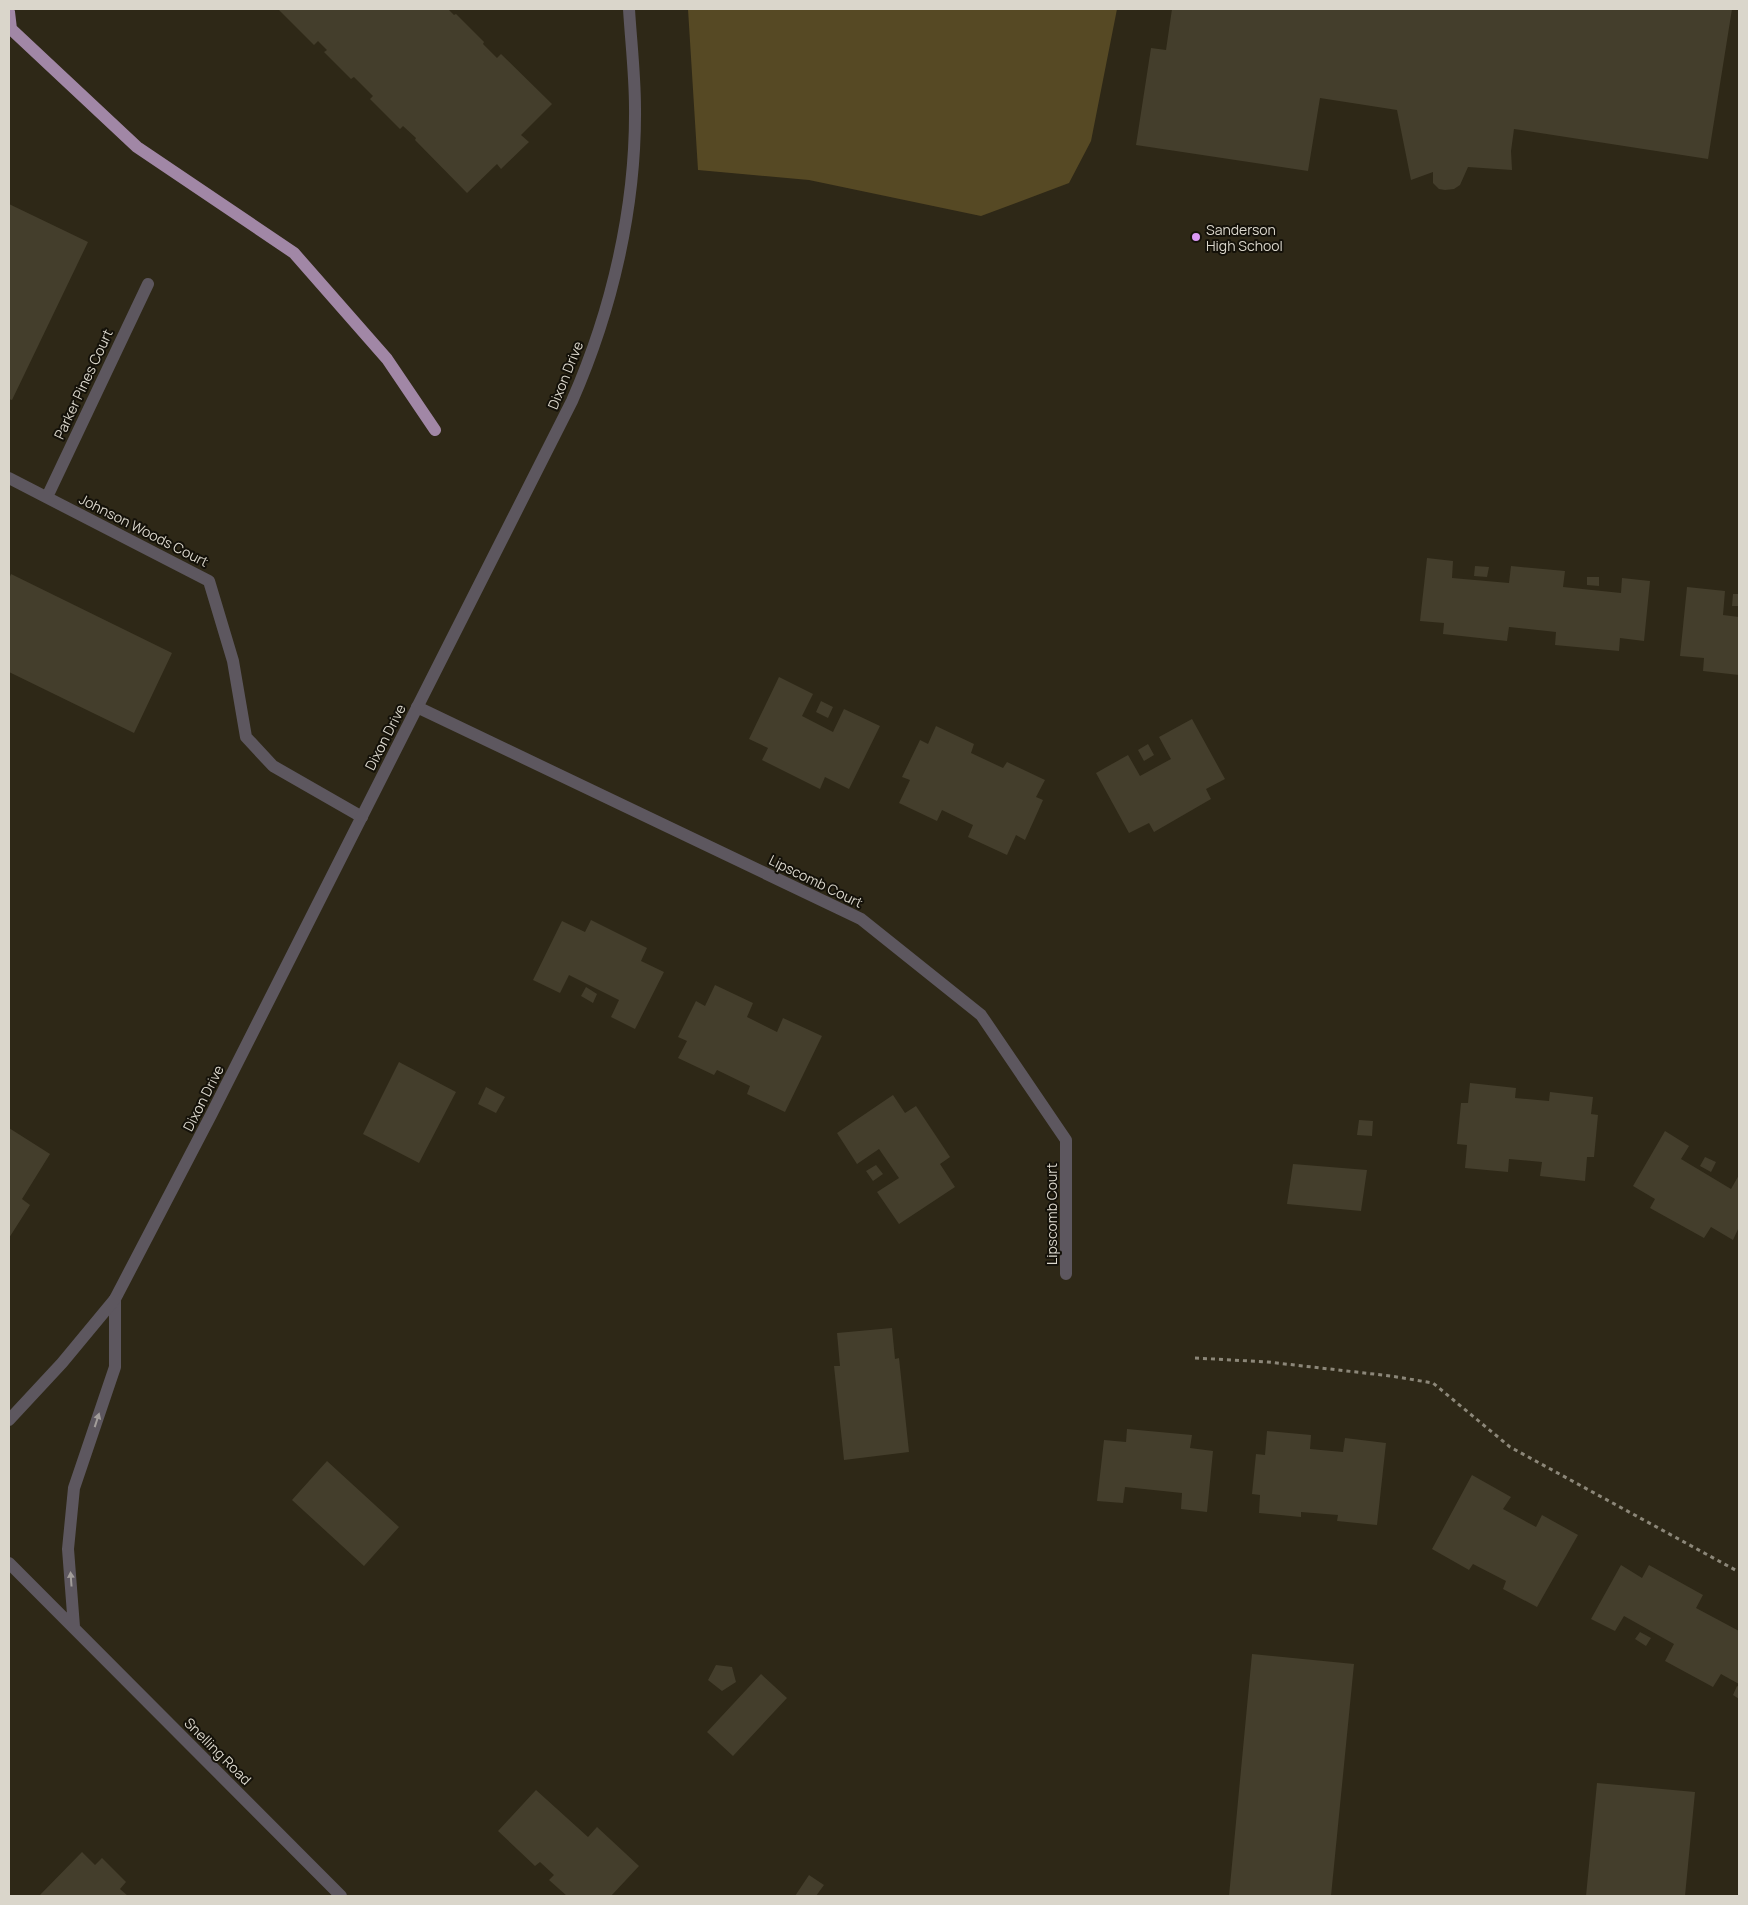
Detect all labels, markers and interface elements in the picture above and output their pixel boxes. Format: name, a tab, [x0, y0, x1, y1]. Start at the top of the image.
place label: Sanderson High School	[1206, 220, 1283, 255]
marker: Sanderson High School	[1190, 231, 1202, 243]
street label: Parker Pines Court	[49, 326, 117, 442]
street label: Dixon Drive	[543, 338, 587, 412]
street label: Johnson Woods Court	[76, 489, 212, 571]
street label: Dixon Drive	[360, 701, 410, 773]
street label: Lipscomb Court	[766, 850, 866, 912]
street label: Dixon Drive	[178, 1062, 228, 1134]
street label: Lipscomb Court	[1042, 1163, 1061, 1265]
one-way arrow	[94, 1413, 102, 1428]
one-way arrow	[66, 1570, 74, 1586]
street label: Snelling Road	[180, 1713, 256, 1789]

